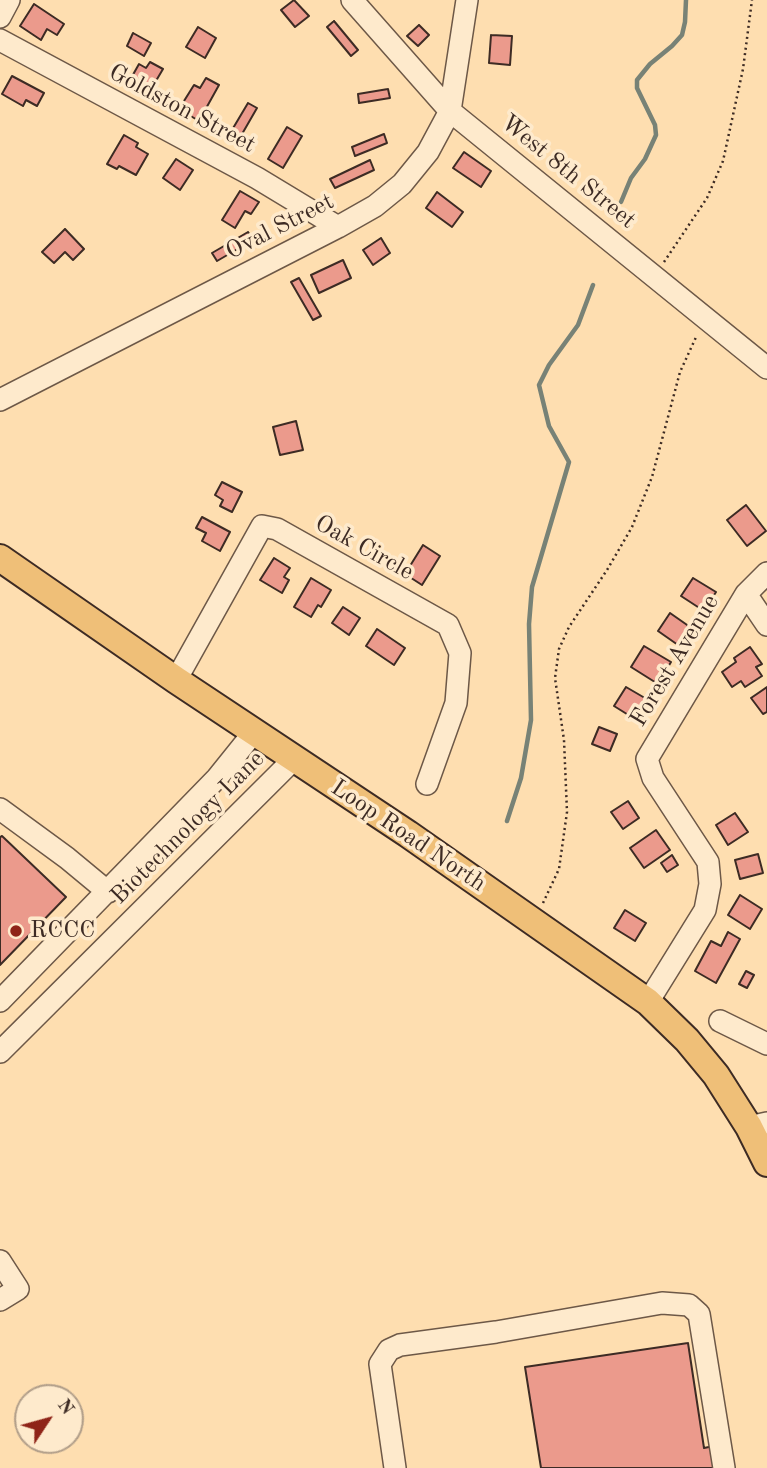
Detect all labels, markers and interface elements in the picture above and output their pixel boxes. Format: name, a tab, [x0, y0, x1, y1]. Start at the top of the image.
street label: Goldston Street	[104, 58, 260, 160]
street label: West 8th Street	[495, 109, 641, 235]
street label: Oval Street	[221, 188, 339, 266]
street label: Oak Circle	[310, 509, 418, 587]
street label: Forest Avenue	[624, 590, 726, 732]
street label: Biotechnology Lane	[105, 745, 271, 911]
street label: Loop Road North	[325, 773, 491, 899]
place label: RCCC	[30, 917, 95, 945]
marker: RCCC	[8, 923, 24, 939]
north arrow	[14, 1384, 84, 1454]
text: N	[53, 1396, 77, 1419]

